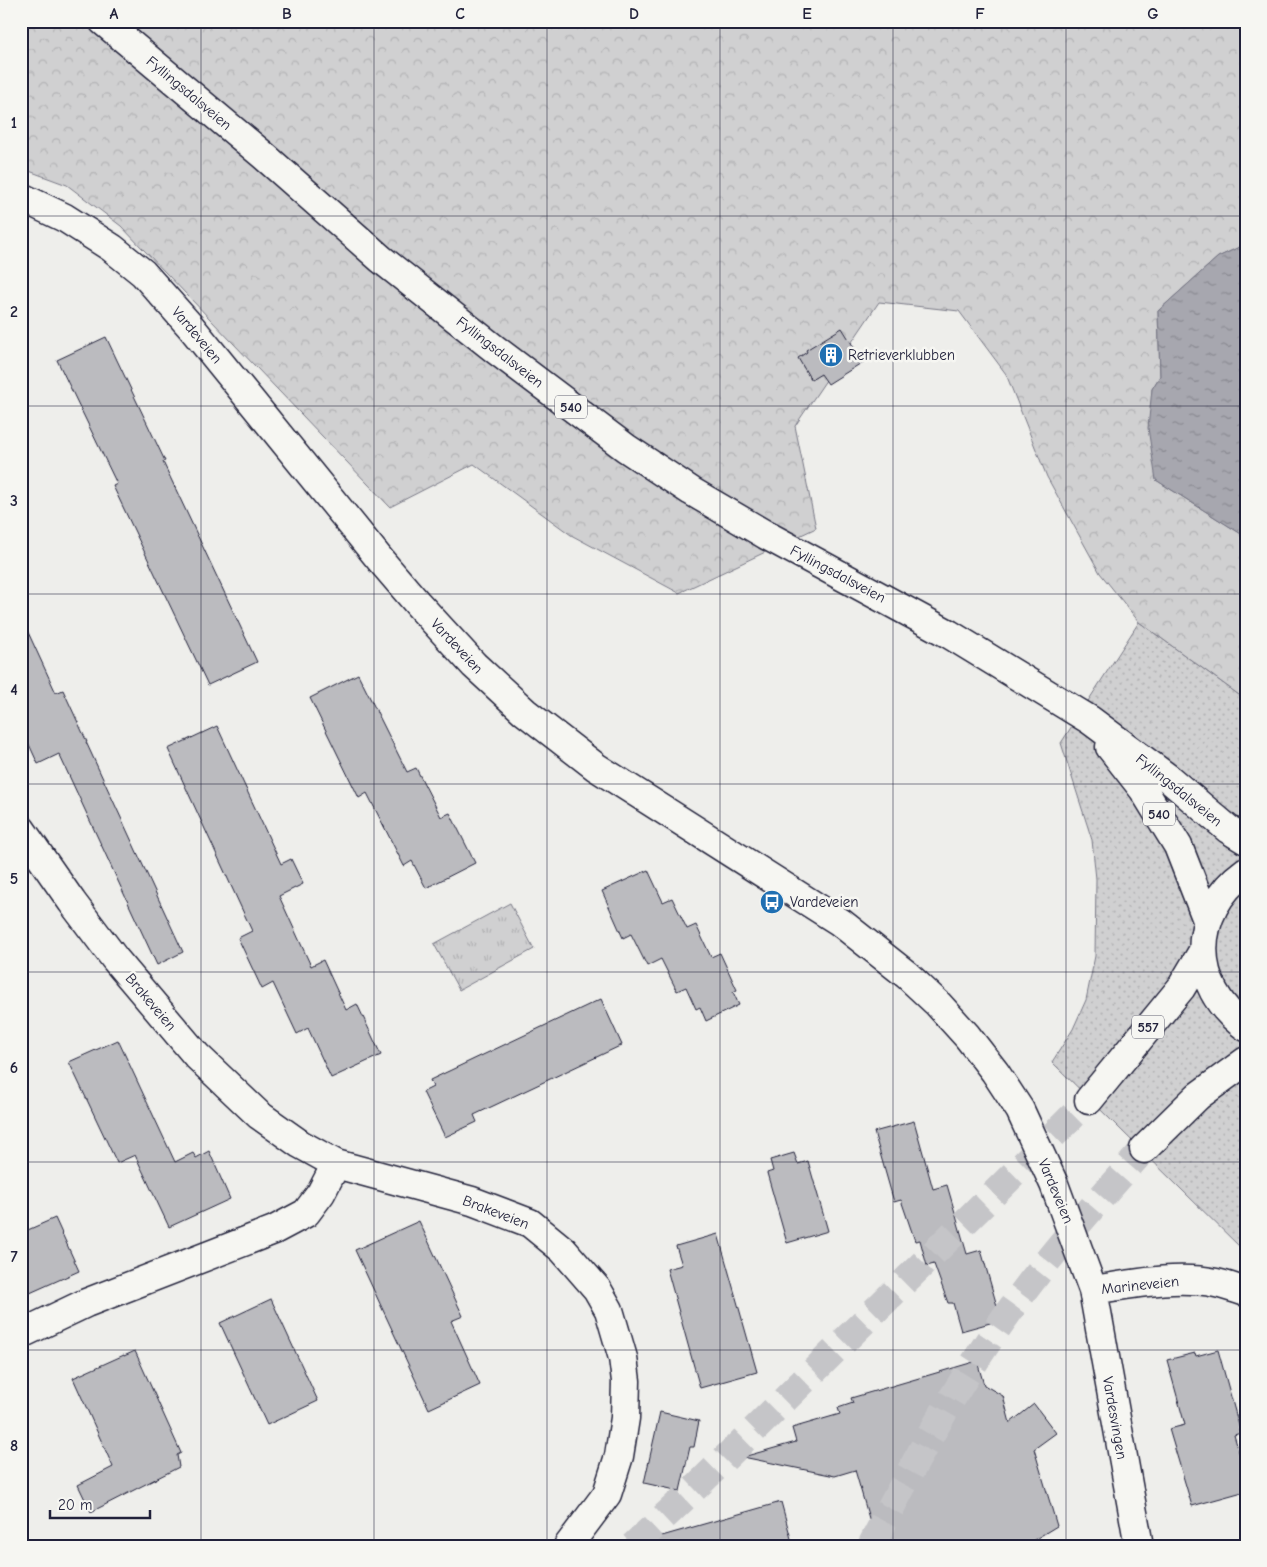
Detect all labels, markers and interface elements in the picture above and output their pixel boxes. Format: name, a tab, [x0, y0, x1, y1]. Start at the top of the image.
text: A	[110, 5, 119, 23]
text: B	[282, 5, 292, 23]
text: C	[455, 5, 465, 23]
text: D	[629, 5, 639, 23]
text: E	[802, 5, 812, 23]
text: F	[975, 5, 985, 23]
text: G	[1147, 5, 1159, 23]
street label: Fyllingsdalsveien	[143, 52, 235, 134]
text: 1	[11, 114, 17, 132]
text: 2	[10, 303, 18, 321]
street label: Vardeveien	[168, 303, 226, 367]
street label: Fyllingsdalsveien	[453, 312, 547, 392]
building icon: Retrieverklubben	[818, 342, 844, 368]
place label: Retrieverklubben	[848, 346, 955, 364]
road number: 540	[555, 396, 587, 418]
text: 3	[10, 492, 18, 510]
street label: Fyllingsdalsveien	[787, 541, 889, 607]
street label: Vardeveien	[427, 615, 487, 677]
text: 4	[10, 681, 18, 699]
street label: Fyllingsdalsveien	[1132, 750, 1226, 830]
road number: 540	[1143, 802, 1175, 826]
text: 5	[10, 870, 18, 888]
bus stop icon: Vardeveien	[759, 889, 785, 915]
place label: Vardeveien	[790, 893, 859, 911]
street label: Brakeveien	[122, 969, 180, 1035]
road number: 557	[1132, 1016, 1164, 1038]
text: 6	[10, 1059, 18, 1077]
street label: Vardeveien	[1034, 1156, 1078, 1226]
street label: Brakeveien	[460, 1191, 532, 1233]
text: 7	[10, 1248, 18, 1266]
street label: Marineveien	[1100, 1272, 1180, 1298]
street label: Vardesvingen	[1099, 1375, 1131, 1461]
text: 8	[10, 1437, 18, 1455]
scale bar	[50, 1487, 150, 1519]
text: 20 m	[58, 1496, 92, 1514]

